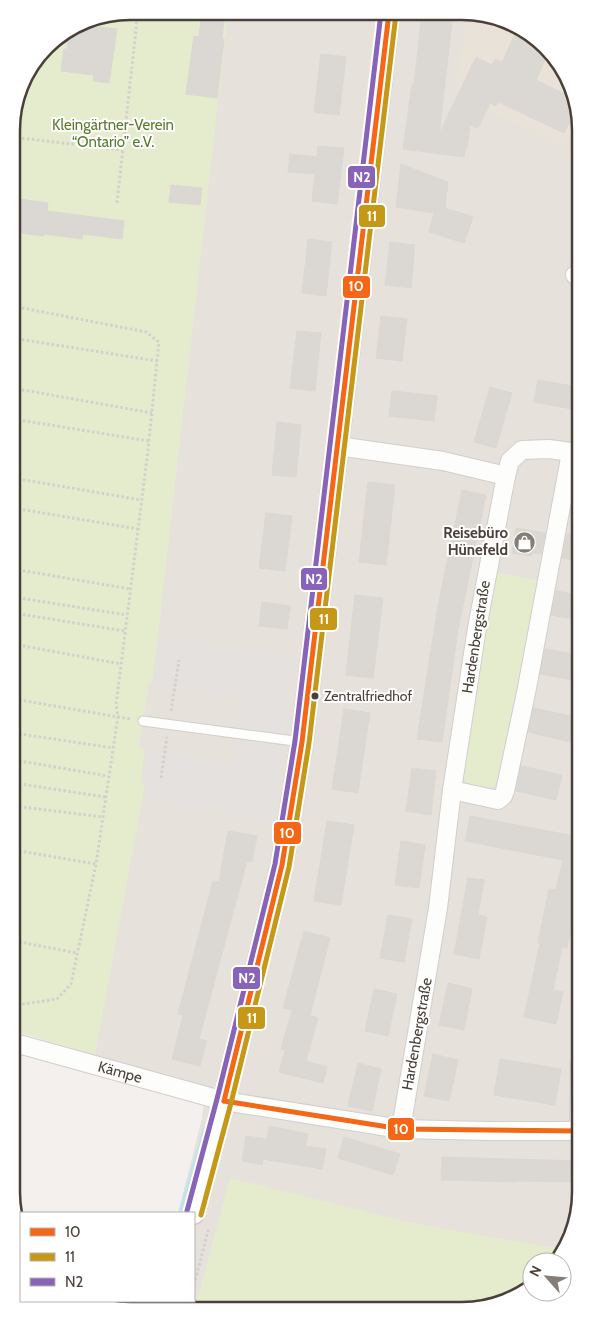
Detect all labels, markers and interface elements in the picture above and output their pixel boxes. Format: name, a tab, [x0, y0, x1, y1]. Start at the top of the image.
park label: Kleingärtner-Verein “Ontario” e.V.	[52, 116, 174, 151]
line badge: N2	[347, 165, 376, 189]
text: N2	[353, 168, 371, 186]
line badge: 11	[358, 204, 386, 228]
text: 11	[367, 207, 377, 225]
line badge: 10	[342, 275, 371, 299]
text: 10	[348, 277, 364, 295]
place label: Reisebüro Hünefeld	[443, 524, 508, 559]
shop icon: Reisebüro Hünefeld	[512, 530, 536, 554]
line badge: N2	[300, 567, 328, 591]
text: N2	[305, 570, 323, 588]
street label: Hardenbergstraße	[458, 579, 494, 695]
line badge: 11	[309, 607, 338, 631]
text: 11	[319, 610, 329, 628]
place label: Zentralfriedhof	[324, 687, 412, 705]
marker: Zentralfriedhof	[310, 691, 320, 701]
line badge: 10	[273, 821, 302, 845]
text: 10	[279, 824, 295, 842]
line badge: N2	[232, 966, 261, 990]
text: N2	[238, 969, 256, 987]
street label: Hardenbergstraße	[398, 976, 436, 1092]
line badge: 11	[237, 1006, 266, 1030]
text: 11	[247, 1009, 257, 1027]
street label: Kämpe	[96, 1057, 144, 1087]
line badge: 10	[387, 1117, 415, 1141]
text: 10	[393, 1120, 409, 1138]
legend	[20, 1212, 195, 1302]
text: 10	[65, 1223, 80, 1241]
text: 11	[65, 1248, 75, 1266]
north arrow	[522, 1252, 572, 1302]
text: N	[525, 1263, 546, 1280]
text: N2	[65, 1273, 84, 1291]

